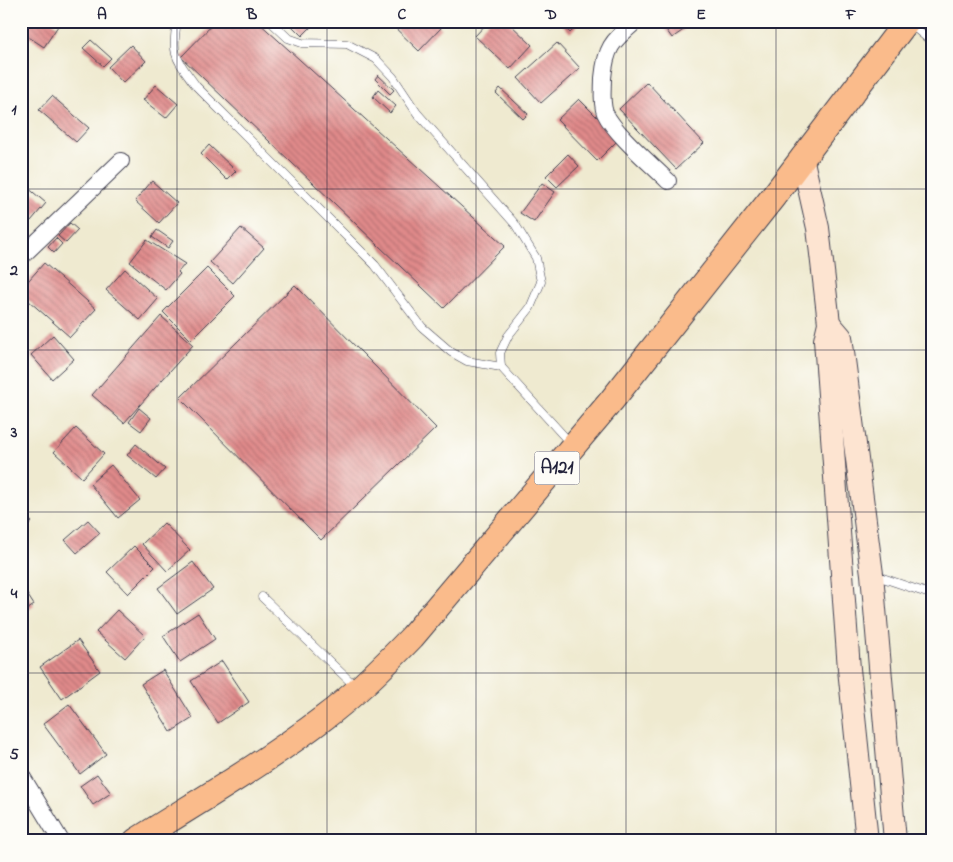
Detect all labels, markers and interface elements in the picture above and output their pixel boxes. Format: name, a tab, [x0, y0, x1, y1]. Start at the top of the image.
text: A	[97, 3, 107, 27]
text: B	[246, 3, 258, 27]
text: C	[398, 3, 407, 27]
text: D	[544, 3, 557, 27]
text: E	[696, 3, 706, 27]
text: F	[845, 3, 857, 27]
text: 1	[11, 98, 17, 122]
text: 2	[9, 259, 18, 283]
text: 3	[10, 421, 18, 445]
road number: A121	[534, 452, 580, 484]
text: 4	[10, 582, 18, 606]
text: 5	[9, 743, 19, 767]

